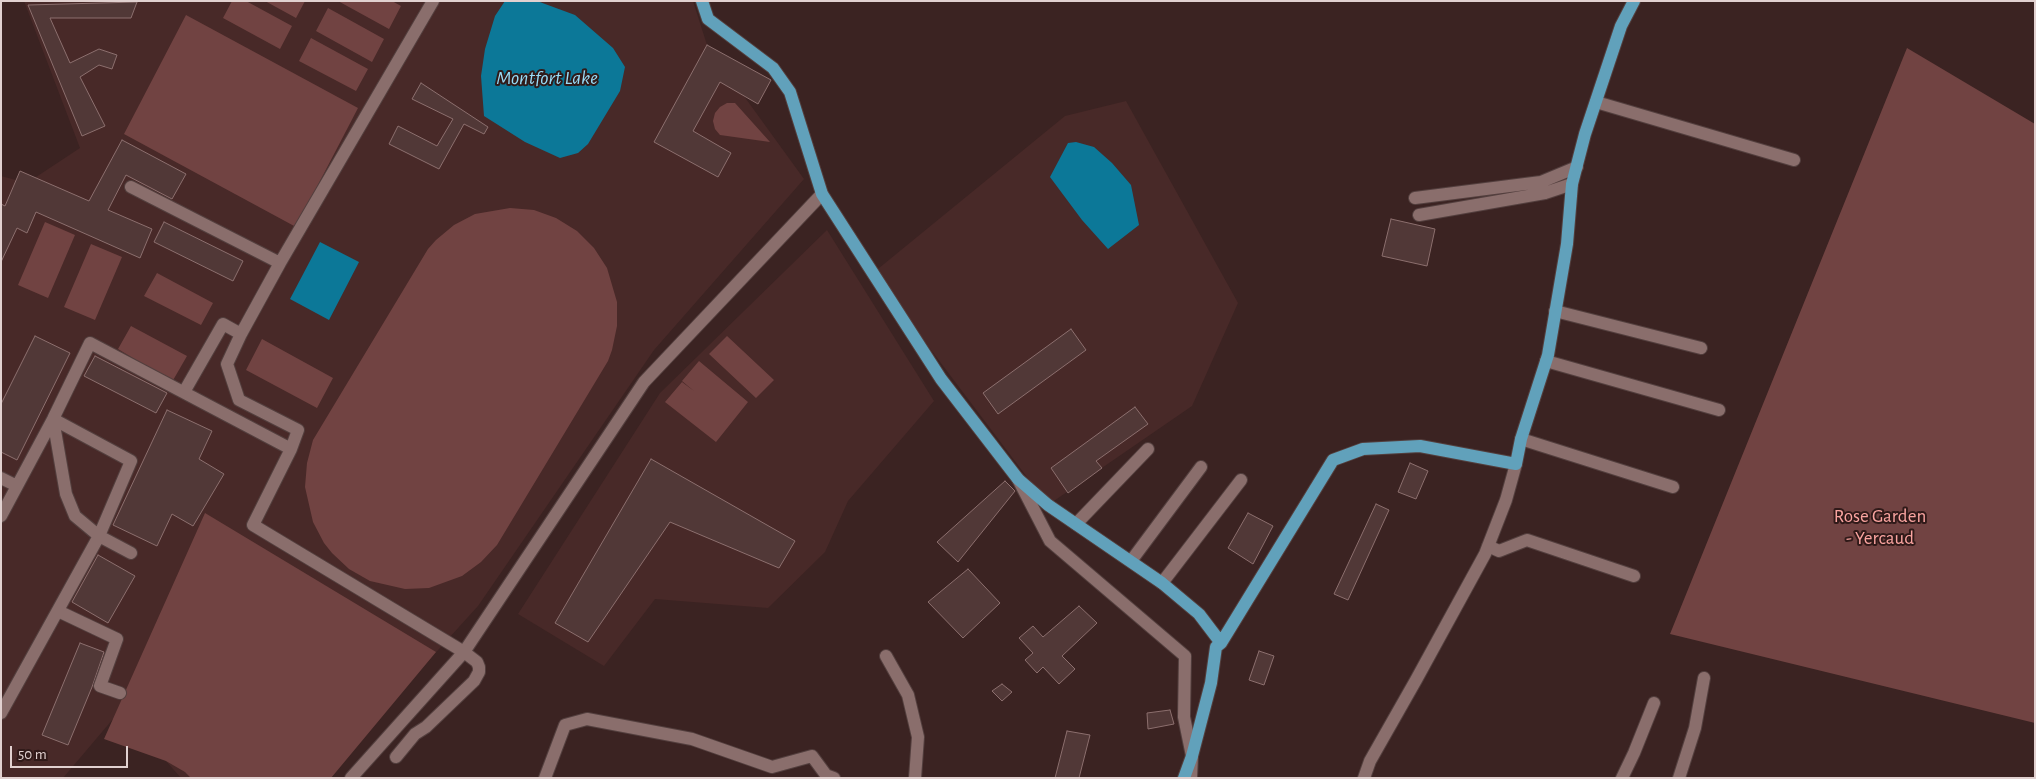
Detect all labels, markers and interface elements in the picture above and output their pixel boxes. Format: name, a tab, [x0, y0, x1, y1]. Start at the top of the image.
water label: Montfort Lake	[496, 66, 598, 90]
park label: Rose Garden - Yercaud	[1834, 505, 1926, 549]
scale bar	[12, 736, 130, 768]
text: 50 m	[18, 747, 47, 762]

